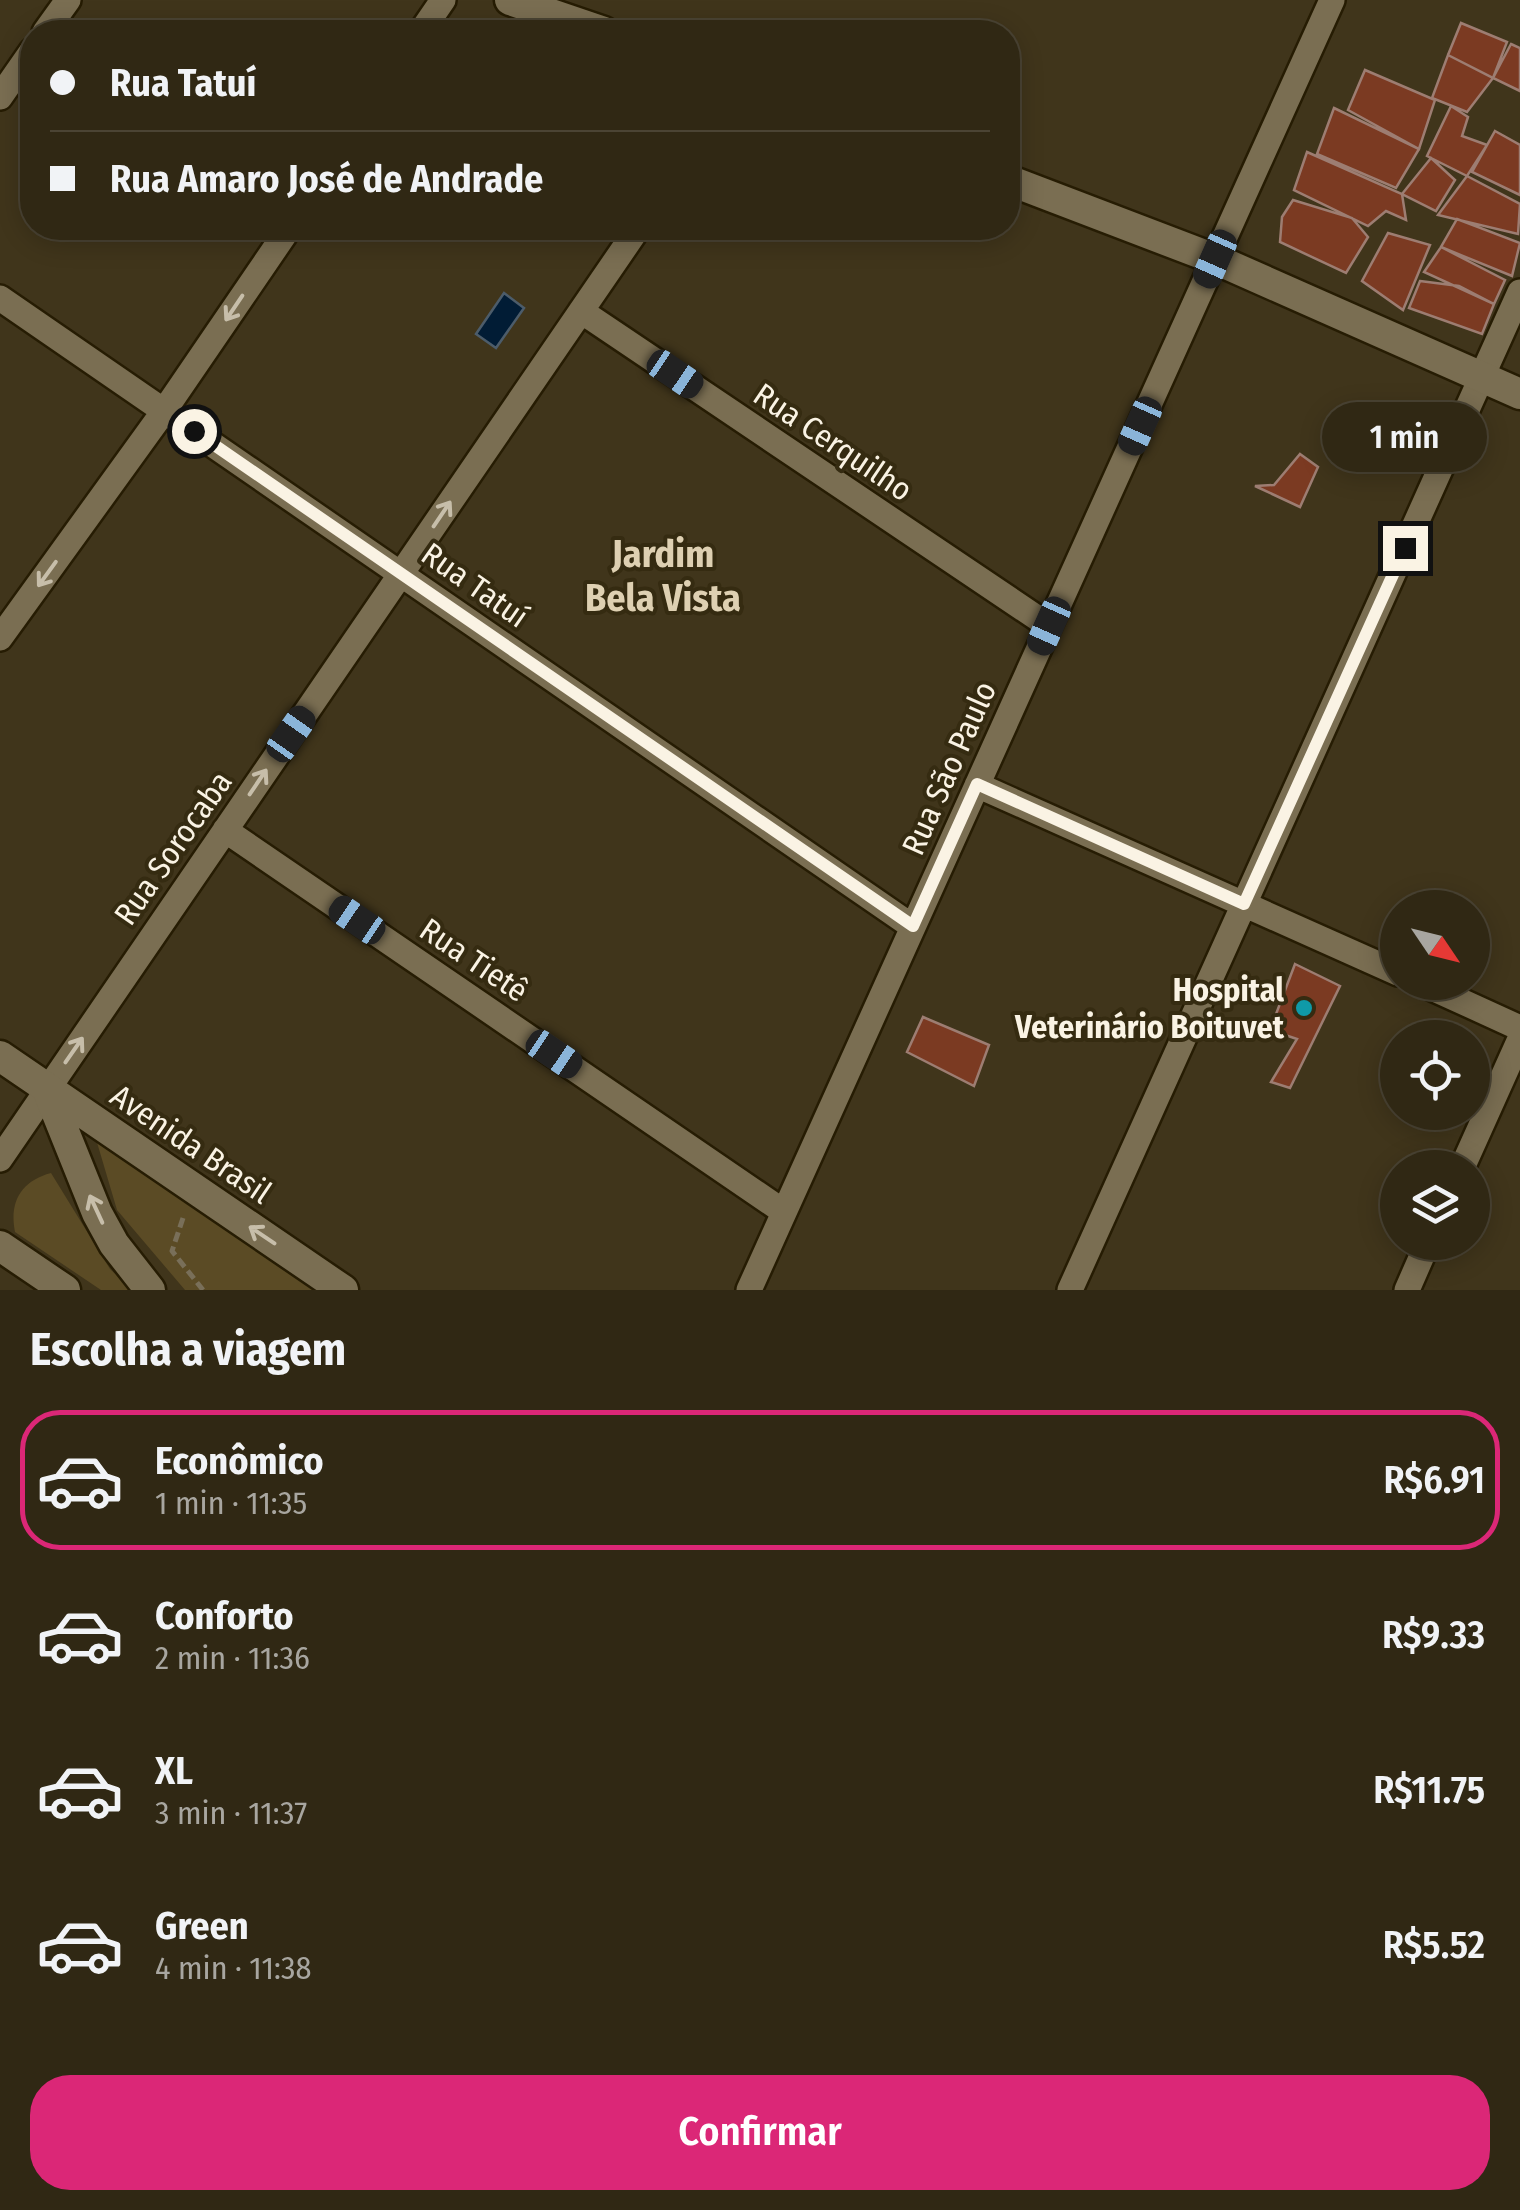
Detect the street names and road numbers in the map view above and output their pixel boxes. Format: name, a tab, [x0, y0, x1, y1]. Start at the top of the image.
street label: Rua Cerquilho	[746, 375, 920, 509]
street label: Rua Tatuí	[414, 535, 536, 635]
street label: Rua São Paulo	[894, 675, 1004, 861]
street label: Rua Sorocaba	[106, 764, 240, 932]
street label: Rua Tietê	[413, 910, 535, 1010]
street label: Avenida Brasil	[104, 1076, 278, 1212]

